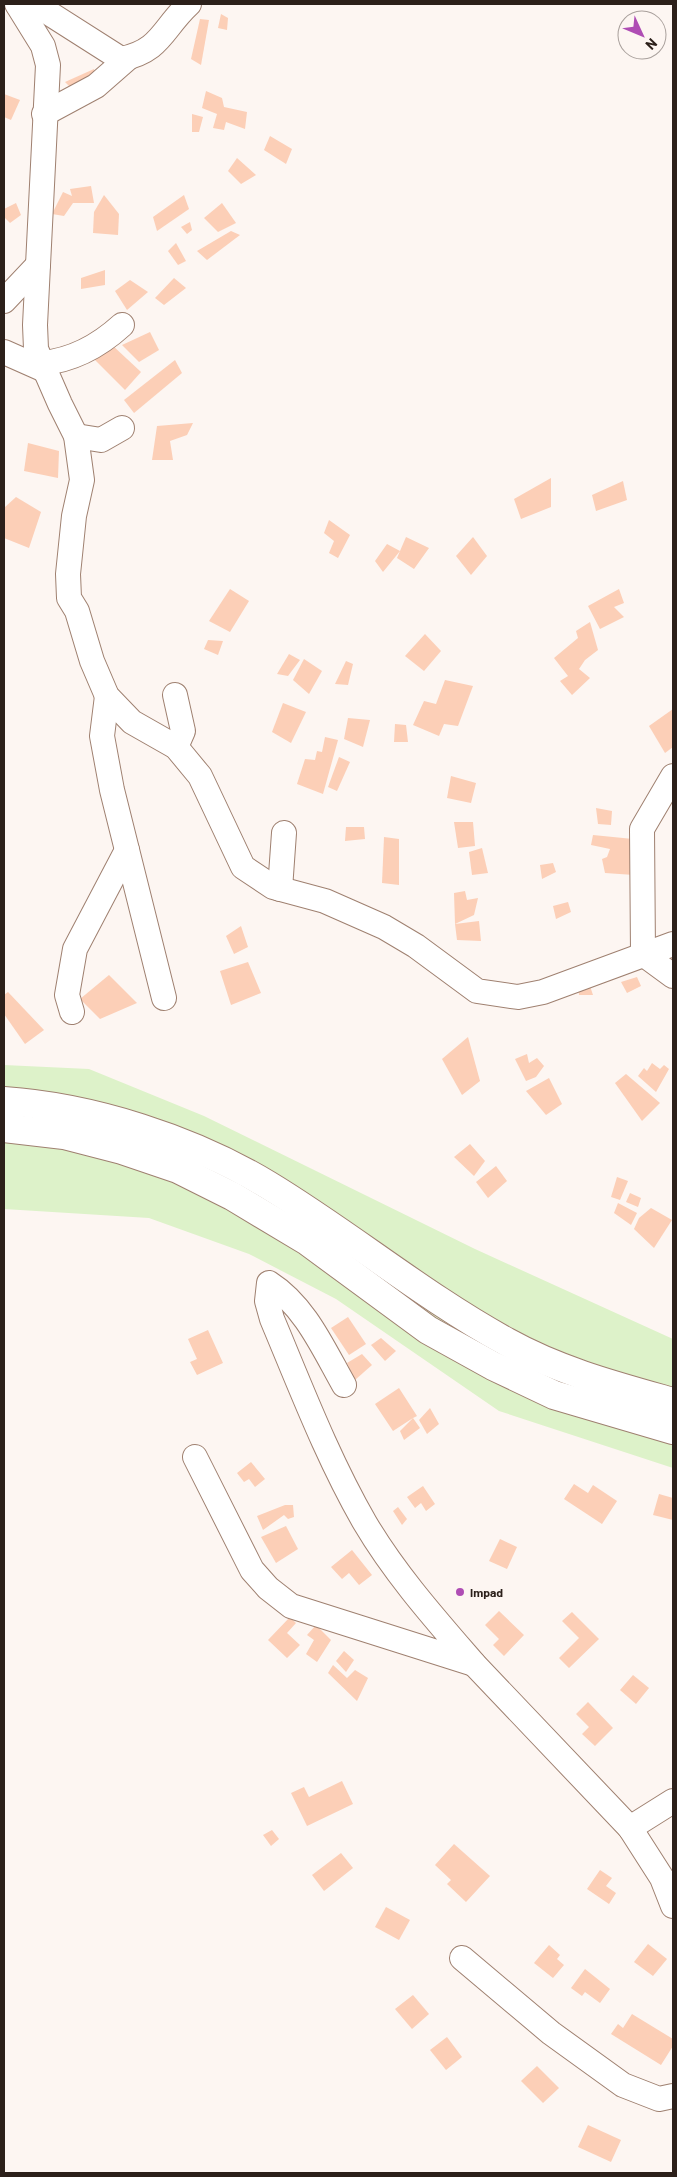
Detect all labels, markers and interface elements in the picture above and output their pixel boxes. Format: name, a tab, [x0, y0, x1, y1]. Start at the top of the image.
north arrow	[617, 10, 667, 60]
text: N	[642, 35, 661, 54]
place label: Impad	[470, 1585, 503, 1599]
marker: Impad	[454, 1586, 466, 1598]

